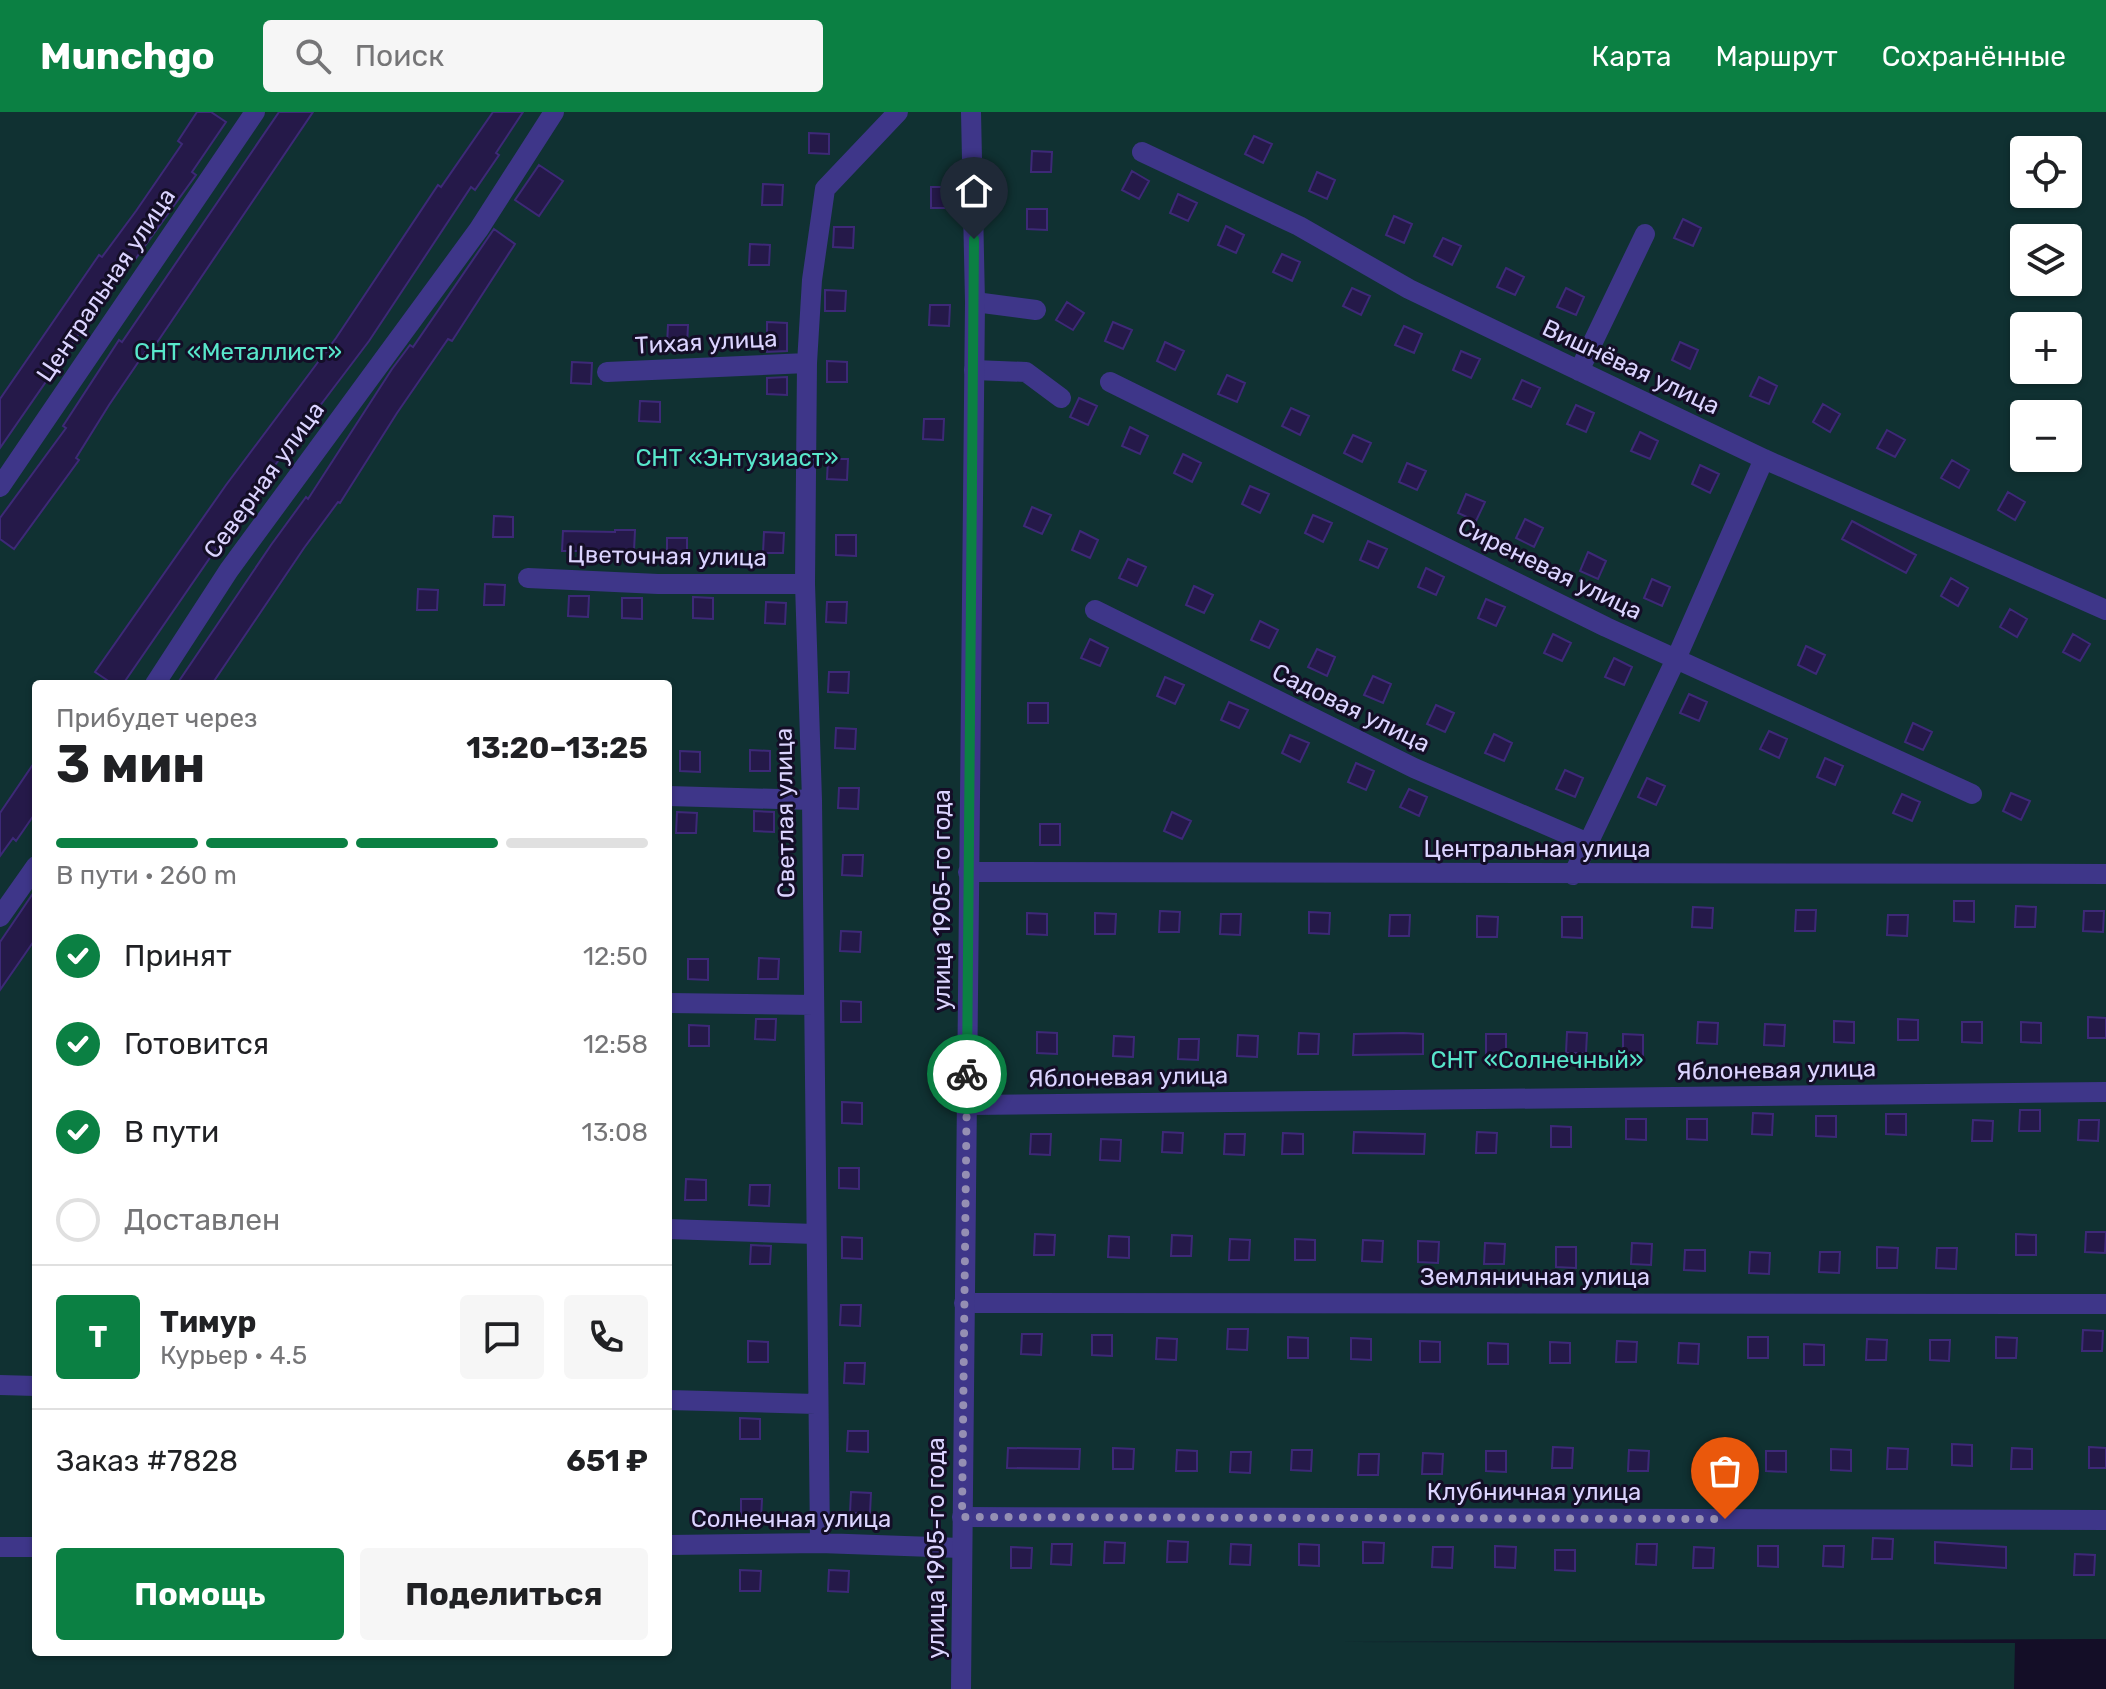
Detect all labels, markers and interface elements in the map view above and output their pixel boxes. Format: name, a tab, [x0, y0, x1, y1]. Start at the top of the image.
search box	[263, 20, 823, 92]
text: Munchgo	[40, 33, 215, 79]
icon: search	[291, 34, 335, 78]
text: Поиск	[355, 38, 444, 74]
text: Карта	[1592, 40, 1671, 73]
text: Маршрут	[1715, 40, 1838, 73]
text: Сохранённые	[1882, 40, 2066, 73]
map controls	[2010, 136, 2082, 472]
button: locate	[2010, 136, 2082, 208]
pin	[940, 157, 1008, 239]
icon: home	[952, 169, 996, 213]
street label: Центральная улица	[31, 183, 181, 387]
button: layers	[2010, 224, 2082, 296]
button: +	[2010, 312, 2082, 384]
street label: Вишнёвая улица	[1538, 314, 1724, 420]
street label: Тихая улица	[634, 324, 778, 360]
park label: СНТ «Металлист»	[134, 338, 342, 366]
street label: Северная улица	[198, 396, 330, 564]
button: −	[2010, 400, 2082, 472]
park label: СНТ «Энтузиаст»	[635, 444, 839, 472]
street label: Сиреневая улица	[1453, 512, 1647, 626]
street label: Цветочная улица	[567, 540, 767, 572]
street label: Садовая улица	[1268, 658, 1434, 758]
text: Прибудет через	[56, 703, 257, 734]
street label: Светлая улица	[770, 728, 800, 898]
text: 13:20–13:25	[466, 730, 648, 766]
text: 3 мин	[56, 733, 205, 795]
street label: улица 1905-го года	[928, 789, 956, 1011]
street label: Центральная улица	[1423, 835, 1651, 863]
text: В пути · 260 m	[56, 860, 237, 891]
icon: check	[56, 934, 100, 978]
text: Принят	[124, 938, 232, 974]
text: 12:50	[583, 941, 648, 972]
icon: check	[56, 1022, 100, 1066]
text: Готовится	[124, 1026, 269, 1062]
text: 12:58	[583, 1029, 648, 1060]
courier	[927, 1034, 1007, 1114]
park label: СНТ «Солнечный»	[1430, 1046, 1644, 1074]
icon: bike	[945, 1052, 989, 1096]
street label: Яблоневая улица	[1676, 1054, 1876, 1086]
street label: Яблоневая улица	[1028, 1061, 1228, 1093]
icon: check	[56, 1110, 100, 1154]
text: В пути	[124, 1114, 219, 1150]
text: 13:08	[582, 1117, 648, 1148]
text: Доставлен	[124, 1202, 280, 1238]
street label: Земляничная улица	[1420, 1263, 1650, 1291]
button: chat	[460, 1295, 544, 1379]
button: phone	[564, 1295, 648, 1379]
text: Тимур	[160, 1304, 256, 1340]
text: Т	[89, 1319, 107, 1355]
text: Курьер · 4.5	[160, 1340, 307, 1371]
street label: улица 1905-го года	[922, 1437, 950, 1659]
pin	[1691, 1437, 1759, 1519]
text: Заказ #7828	[56, 1443, 238, 1479]
text: 651 ₽	[566, 1443, 648, 1479]
icon: bag	[1703, 1449, 1747, 1493]
street label: Клубничная улица	[1427, 1478, 1641, 1506]
street label: Солнечная улица	[691, 1505, 891, 1533]
button: Помощь	[56, 1548, 344, 1640]
button: Поделиться	[360, 1548, 648, 1640]

